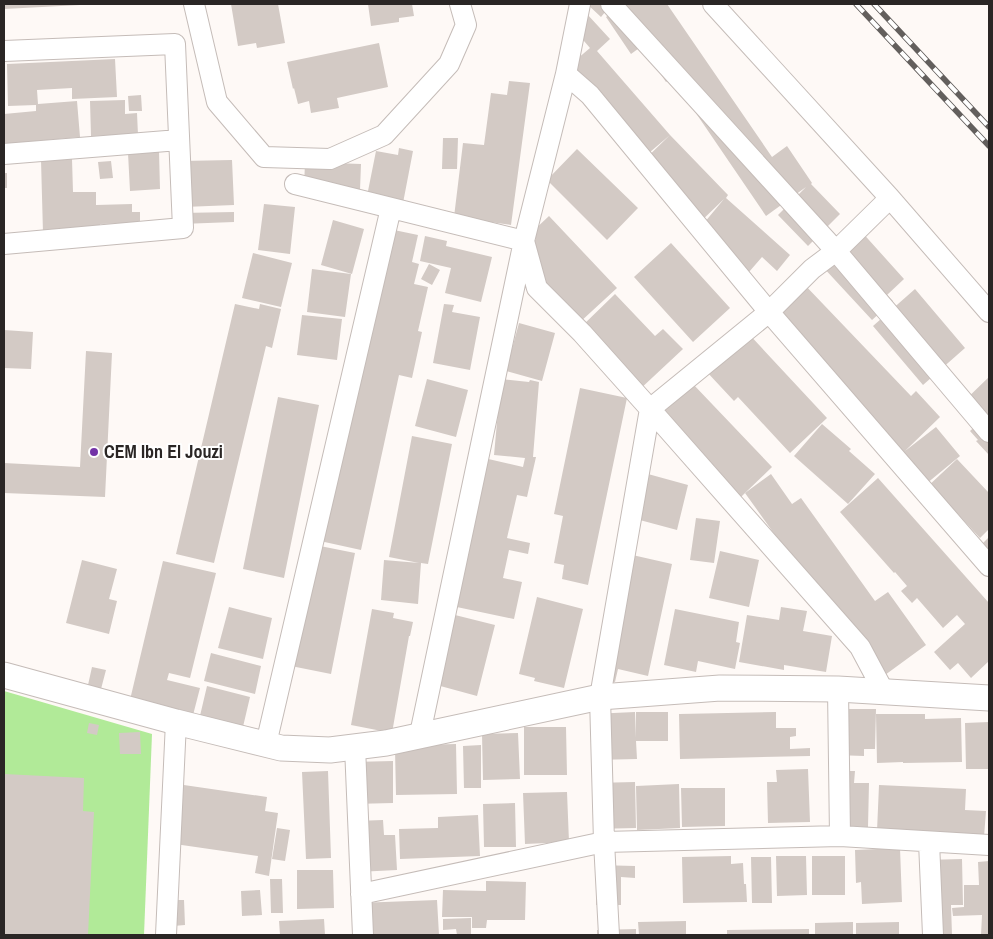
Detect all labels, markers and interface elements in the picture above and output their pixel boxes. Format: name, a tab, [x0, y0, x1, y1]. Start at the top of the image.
place label: CEM Ibn El Jouzi	[104, 439, 223, 464]
marker: CEM Ibn El Jouzi	[88, 446, 100, 458]

